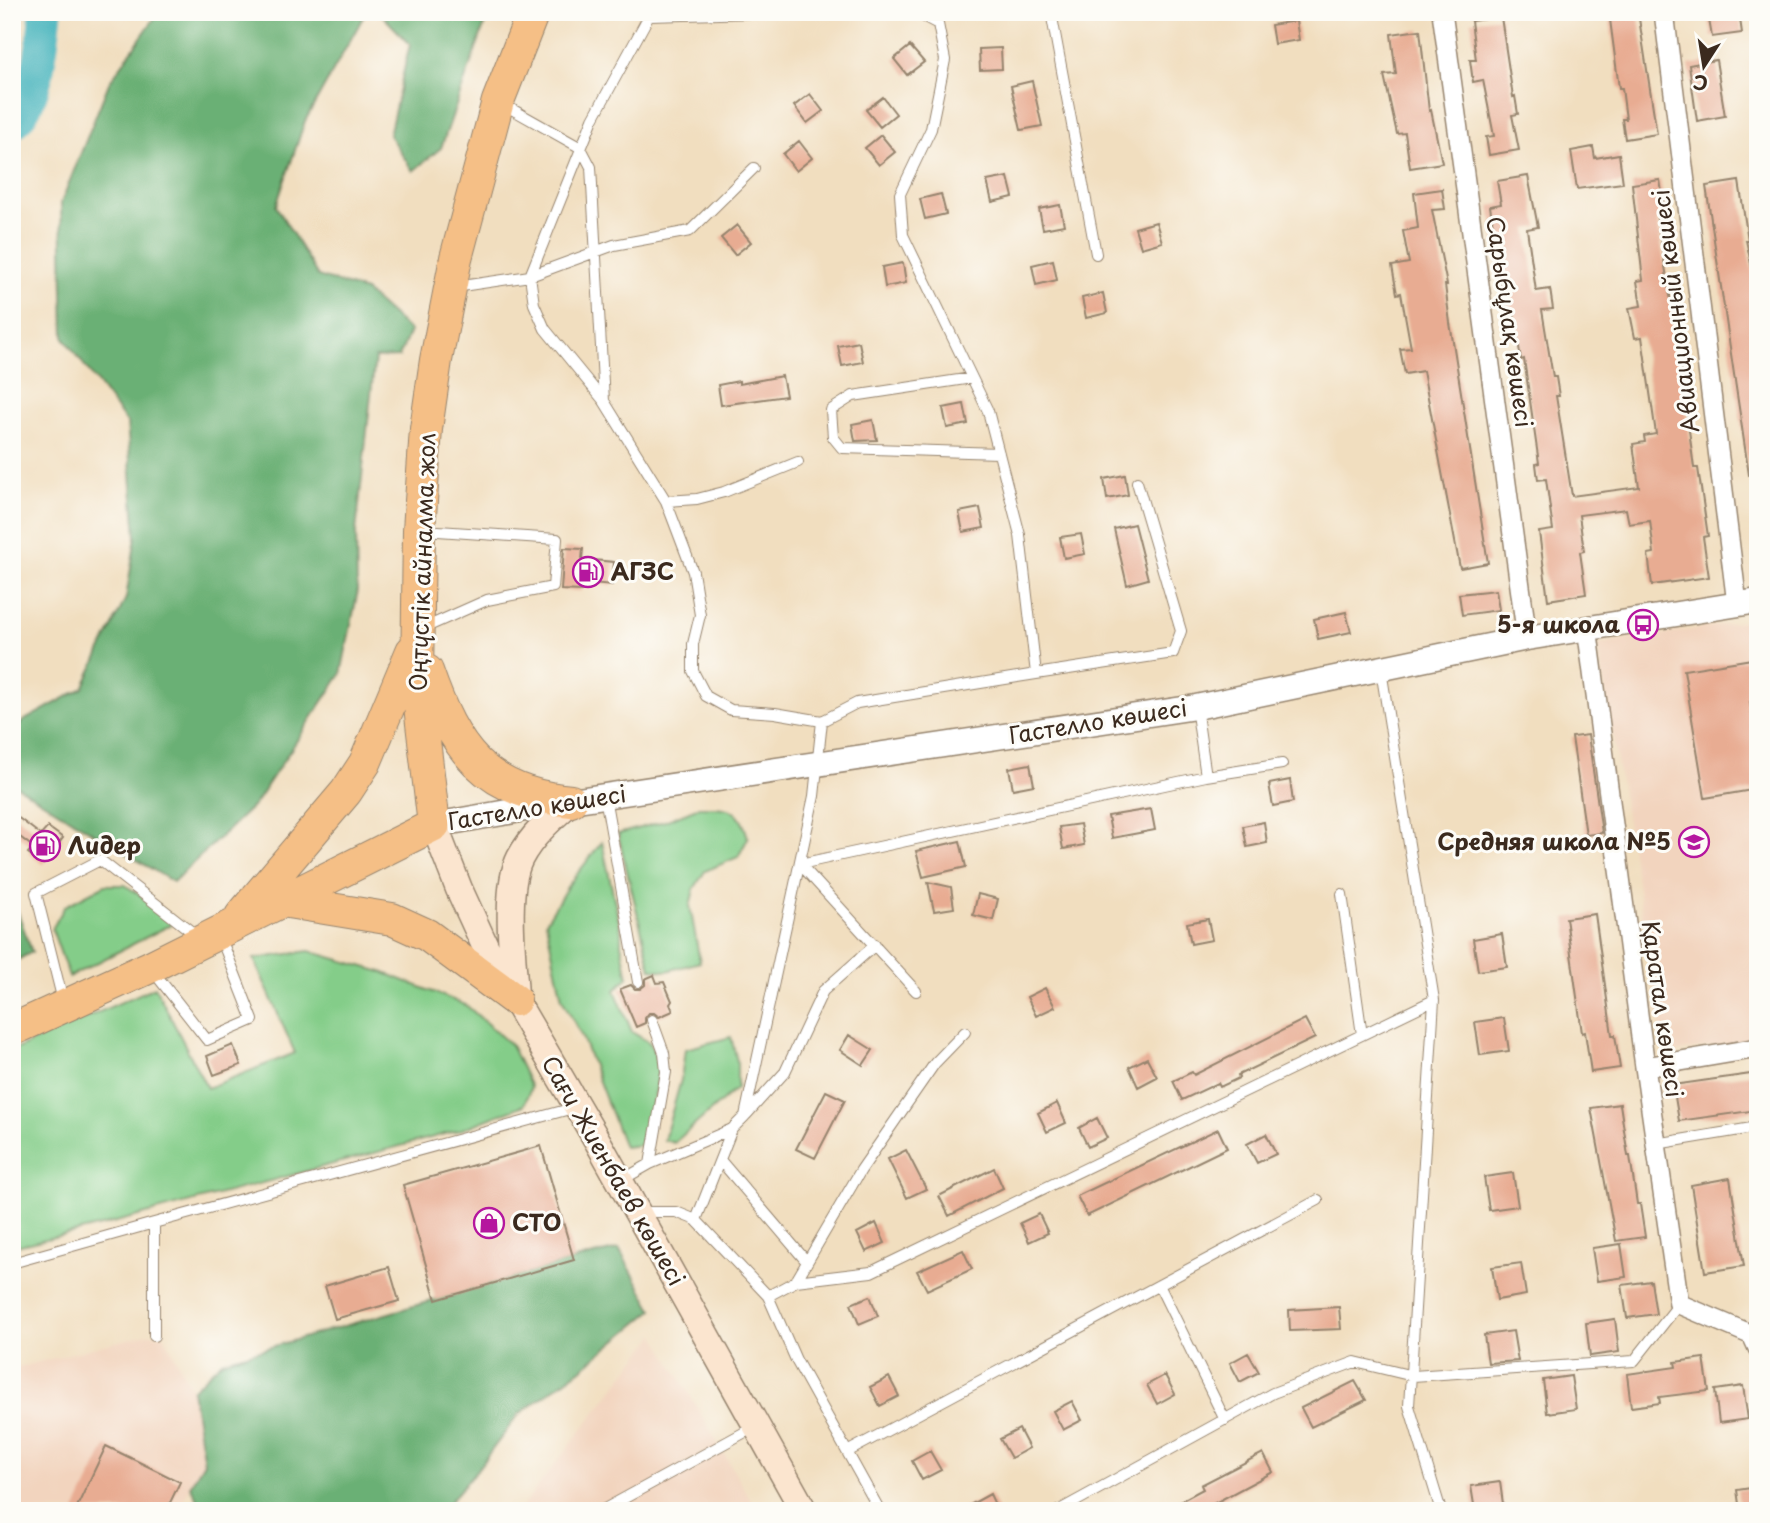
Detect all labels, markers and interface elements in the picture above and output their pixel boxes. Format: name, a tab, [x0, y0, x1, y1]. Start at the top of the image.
north arrow	[1668, 32, 1738, 102]
text: С	[1690, 68, 1710, 99]
street label: Авиационный көшесі	[1642, 187, 1707, 435]
street label: Сарыбұлақ көшесі	[1478, 214, 1543, 430]
street label: Оңтүстік айналма жол	[399, 432, 444, 692]
place label: АГЗС	[611, 553, 674, 588]
fuel station icon: АГЗС	[571, 555, 605, 589]
place label: 5-я школа	[1497, 606, 1620, 641]
bus stop icon: 5-я школа	[1626, 608, 1660, 642]
street label: Гастелло көшесі	[1006, 689, 1190, 752]
street label: Гастелло көшесі	[445, 775, 629, 838]
place label: Средняя школа №5	[1437, 823, 1671, 858]
school or university icon: Средняя школа №5	[1677, 825, 1711, 859]
place label: Лидер	[68, 827, 141, 862]
fuel station icon: Лидер	[28, 829, 62, 863]
street label: Қаратал көшесі	[1634, 918, 1693, 1100]
street label: Сағи Жиенбаев көшесі	[534, 1049, 695, 1292]
place label: СТО	[512, 1204, 561, 1239]
shop icon: СТО	[472, 1206, 506, 1240]

